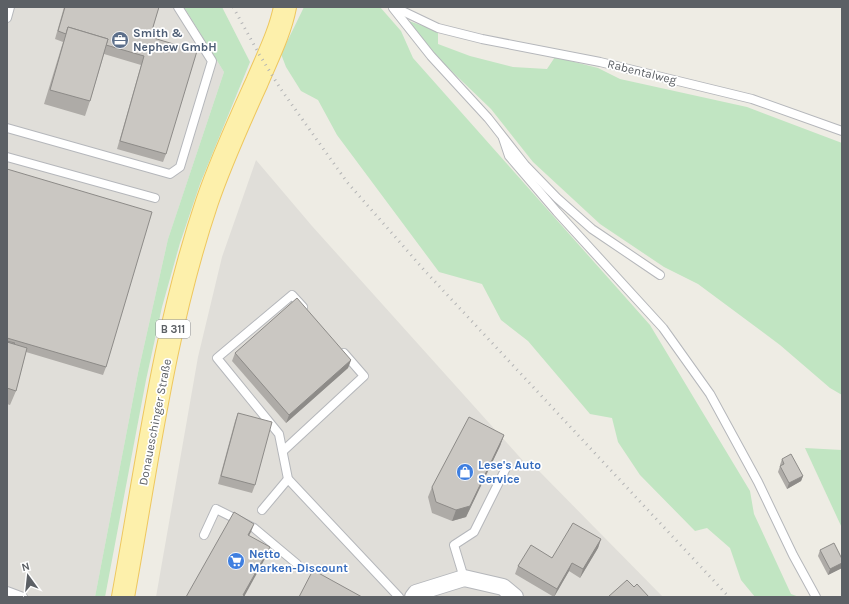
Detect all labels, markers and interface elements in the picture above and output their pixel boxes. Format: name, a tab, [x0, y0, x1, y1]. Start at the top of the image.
place label: Smith & Nephew GmbH	[133, 26, 217, 54]
office icon: Smith & Nephew GmbH	[110, 30, 130, 50]
street label: Rabentalweg	[606, 57, 678, 87]
road number: B 311	[156, 320, 190, 338]
street label: Donaueschinger Straße	[136, 358, 174, 486]
place label: Lese's Auto Service	[478, 458, 541, 486]
shop icon: Lese's Auto Service	[455, 462, 475, 482]
place label: Netto Marken-Discount	[249, 547, 348, 575]
supermarket icon: Netto Marken-Discount	[226, 551, 246, 571]
north arrow	[8, 556, 48, 596]
text: N	[20, 560, 31, 574]

